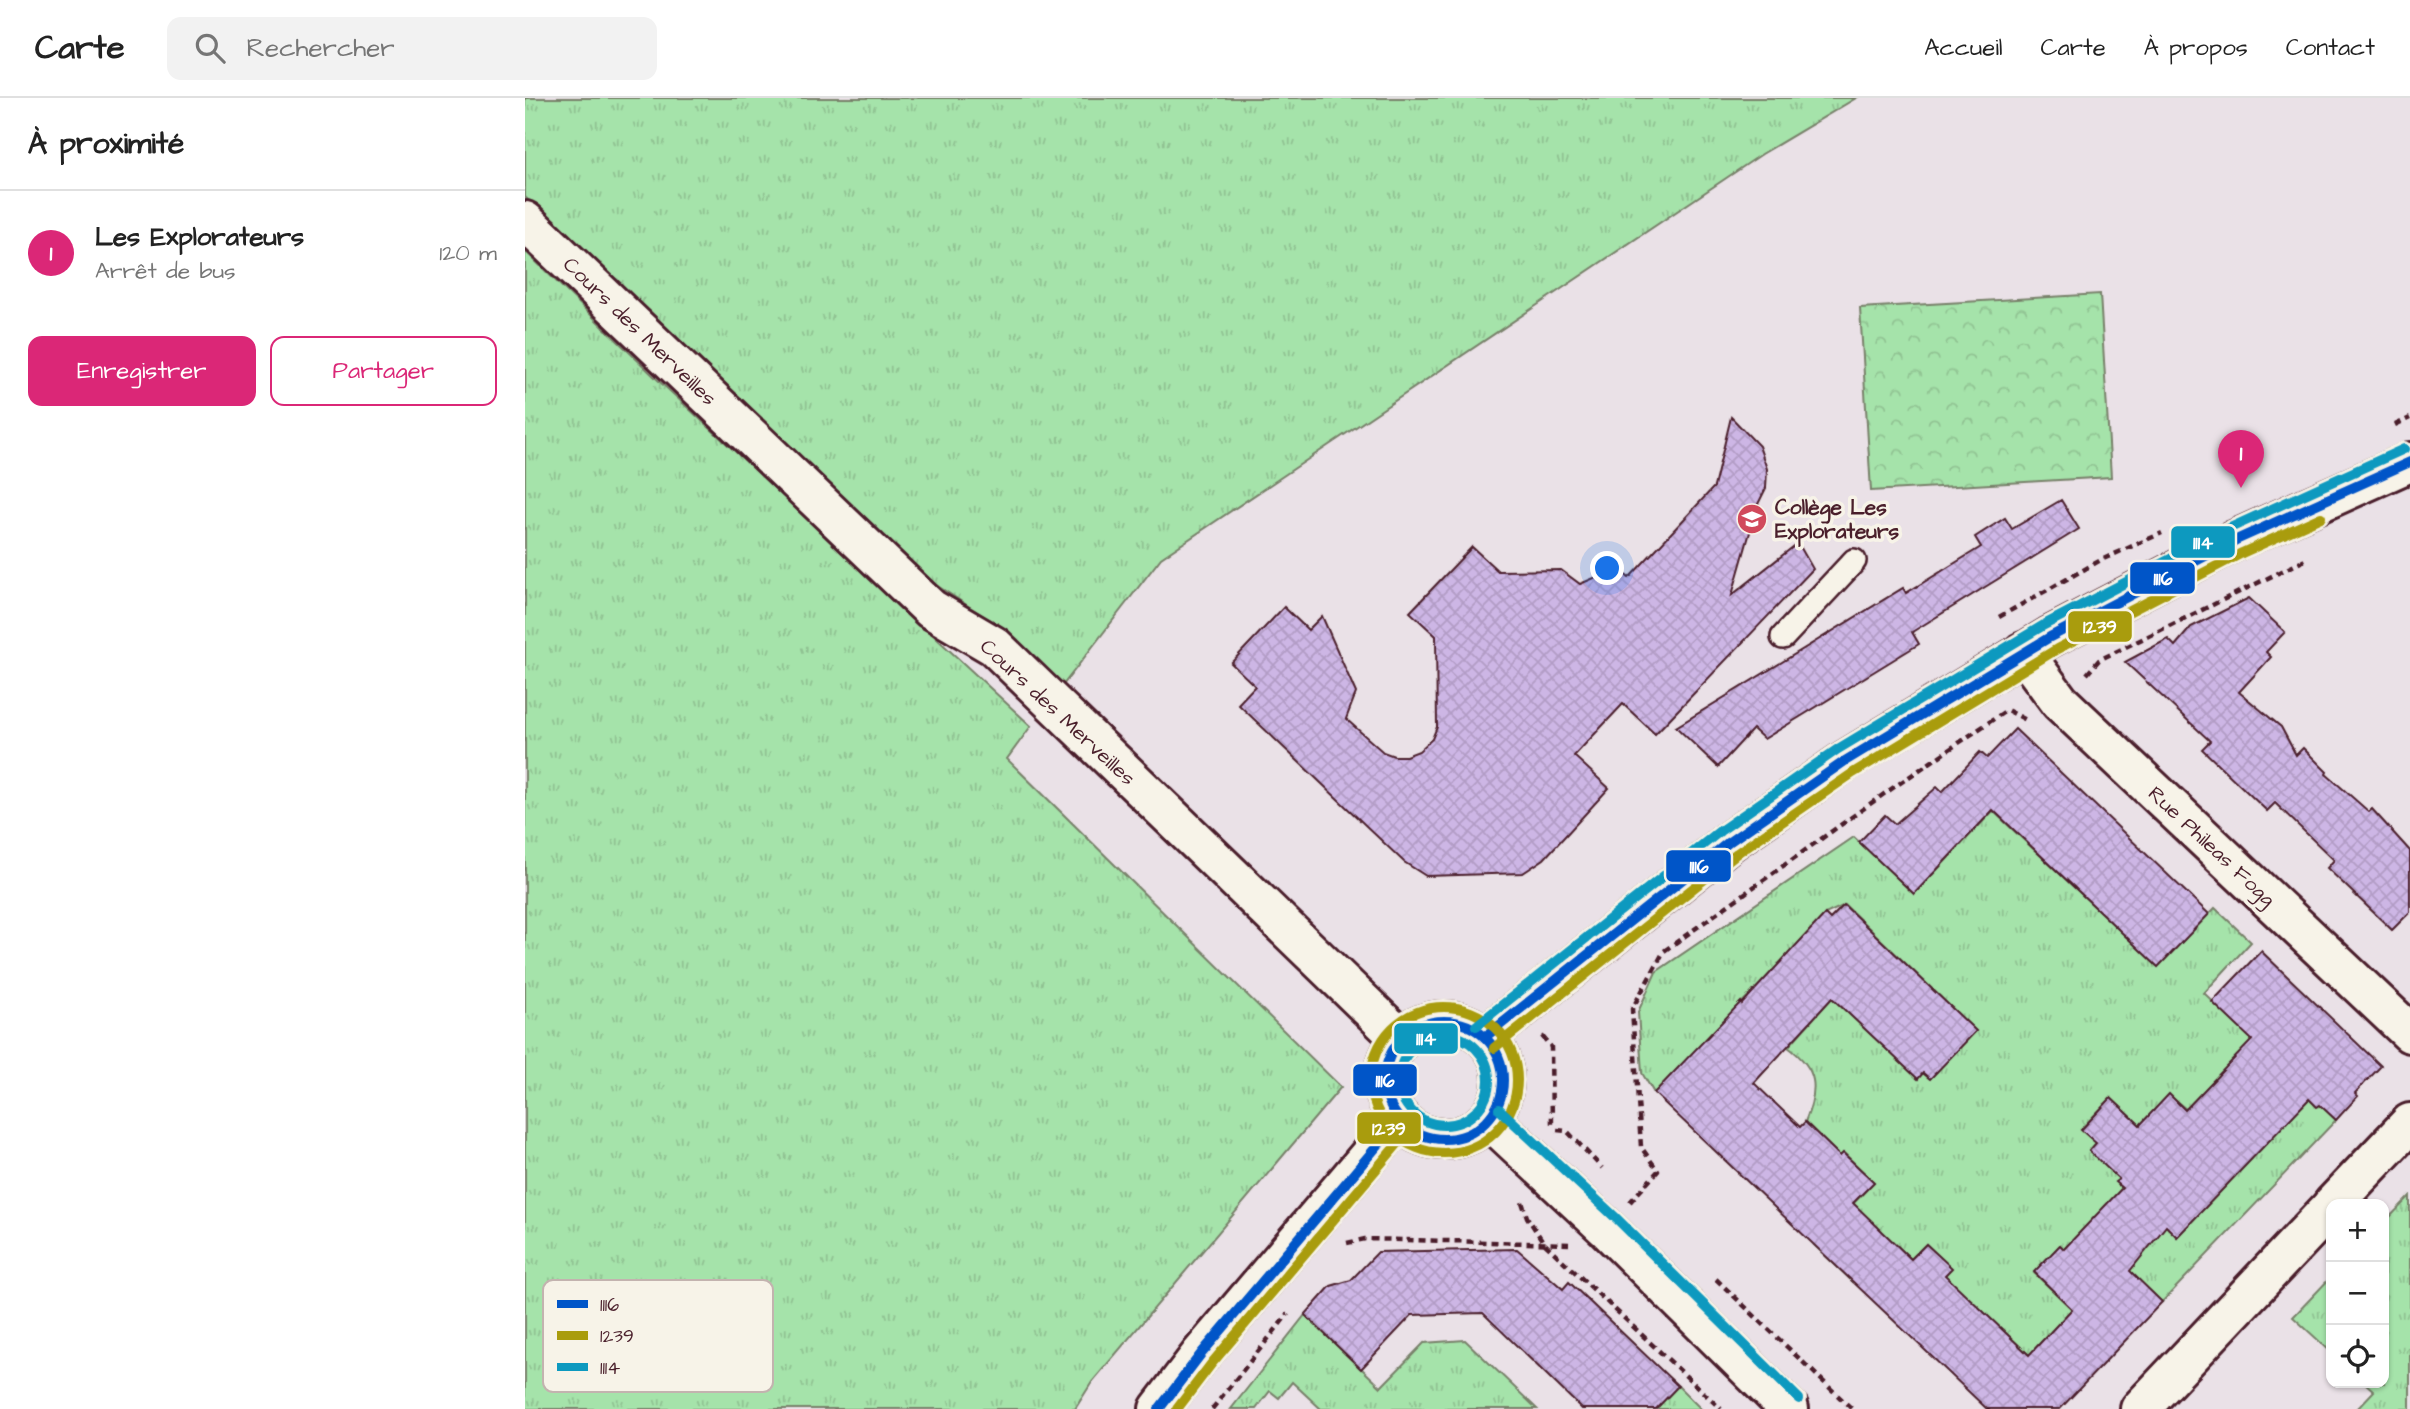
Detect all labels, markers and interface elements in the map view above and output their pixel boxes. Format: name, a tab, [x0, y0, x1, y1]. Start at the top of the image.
search box	[167, 17, 657, 80]
text: Carte	[35, 25, 125, 71]
icon: search	[191, 29, 229, 67]
text: Rechercher	[247, 30, 395, 66]
text: Accueil	[1924, 31, 2003, 65]
text: Carte	[2041, 31, 2106, 65]
text: À propos	[2144, 31, 2248, 65]
text: Contact	[2286, 31, 2375, 65]
text: À proximité	[28, 123, 184, 165]
text: Les Explorateurs	[95, 219, 304, 255]
text: 1	[50, 237, 52, 269]
text: 120 m	[439, 237, 497, 269]
street label: Cours des Merveilles	[556, 250, 723, 412]
text: Arrêt de bus	[95, 255, 236, 287]
button: Enregistrer	[28, 336, 256, 406]
button: Partager	[270, 336, 497, 406]
pin: 1	[2218, 430, 2264, 488]
place label: Collège Les Explorateurs	[1775, 493, 1899, 547]
school or university icon: Collège Les Explorateurs	[1735, 502, 1769, 536]
line badge: 1114	[2170, 525, 2236, 559]
text: 1114	[2193, 530, 2213, 557]
your location	[1590, 551, 1624, 585]
line badge: 1116	[2129, 561, 2196, 595]
text: 1116	[2153, 566, 2173, 593]
line badge: 1239	[2067, 610, 2133, 643]
text: 1239	[2083, 614, 2117, 641]
street label: Cours des Merveilles	[973, 632, 1142, 792]
street label: Rue Phileas Fogg	[2140, 780, 2282, 915]
line badge: 1116	[1665, 849, 1732, 883]
text: 1116	[1689, 854, 1709, 881]
line badge: 1114	[1393, 1022, 1459, 1055]
text: 1114	[1416, 1026, 1436, 1053]
line badge: 1116	[1352, 1063, 1418, 1097]
text: 1116	[1375, 1068, 1395, 1095]
line badge: 1239	[1356, 1111, 1422, 1145]
text: 1239	[1372, 1116, 1406, 1143]
map controls	[2326, 1199, 2389, 1388]
button: +	[2326, 1199, 2389, 1262]
button: −	[2326, 1262, 2389, 1325]
legend	[543, 1280, 773, 1392]
text: 1116	[600, 1292, 619, 1319]
text: 1239	[600, 1323, 634, 1350]
button: locate	[2326, 1325, 2389, 1388]
text: 1114	[600, 1355, 620, 1382]

